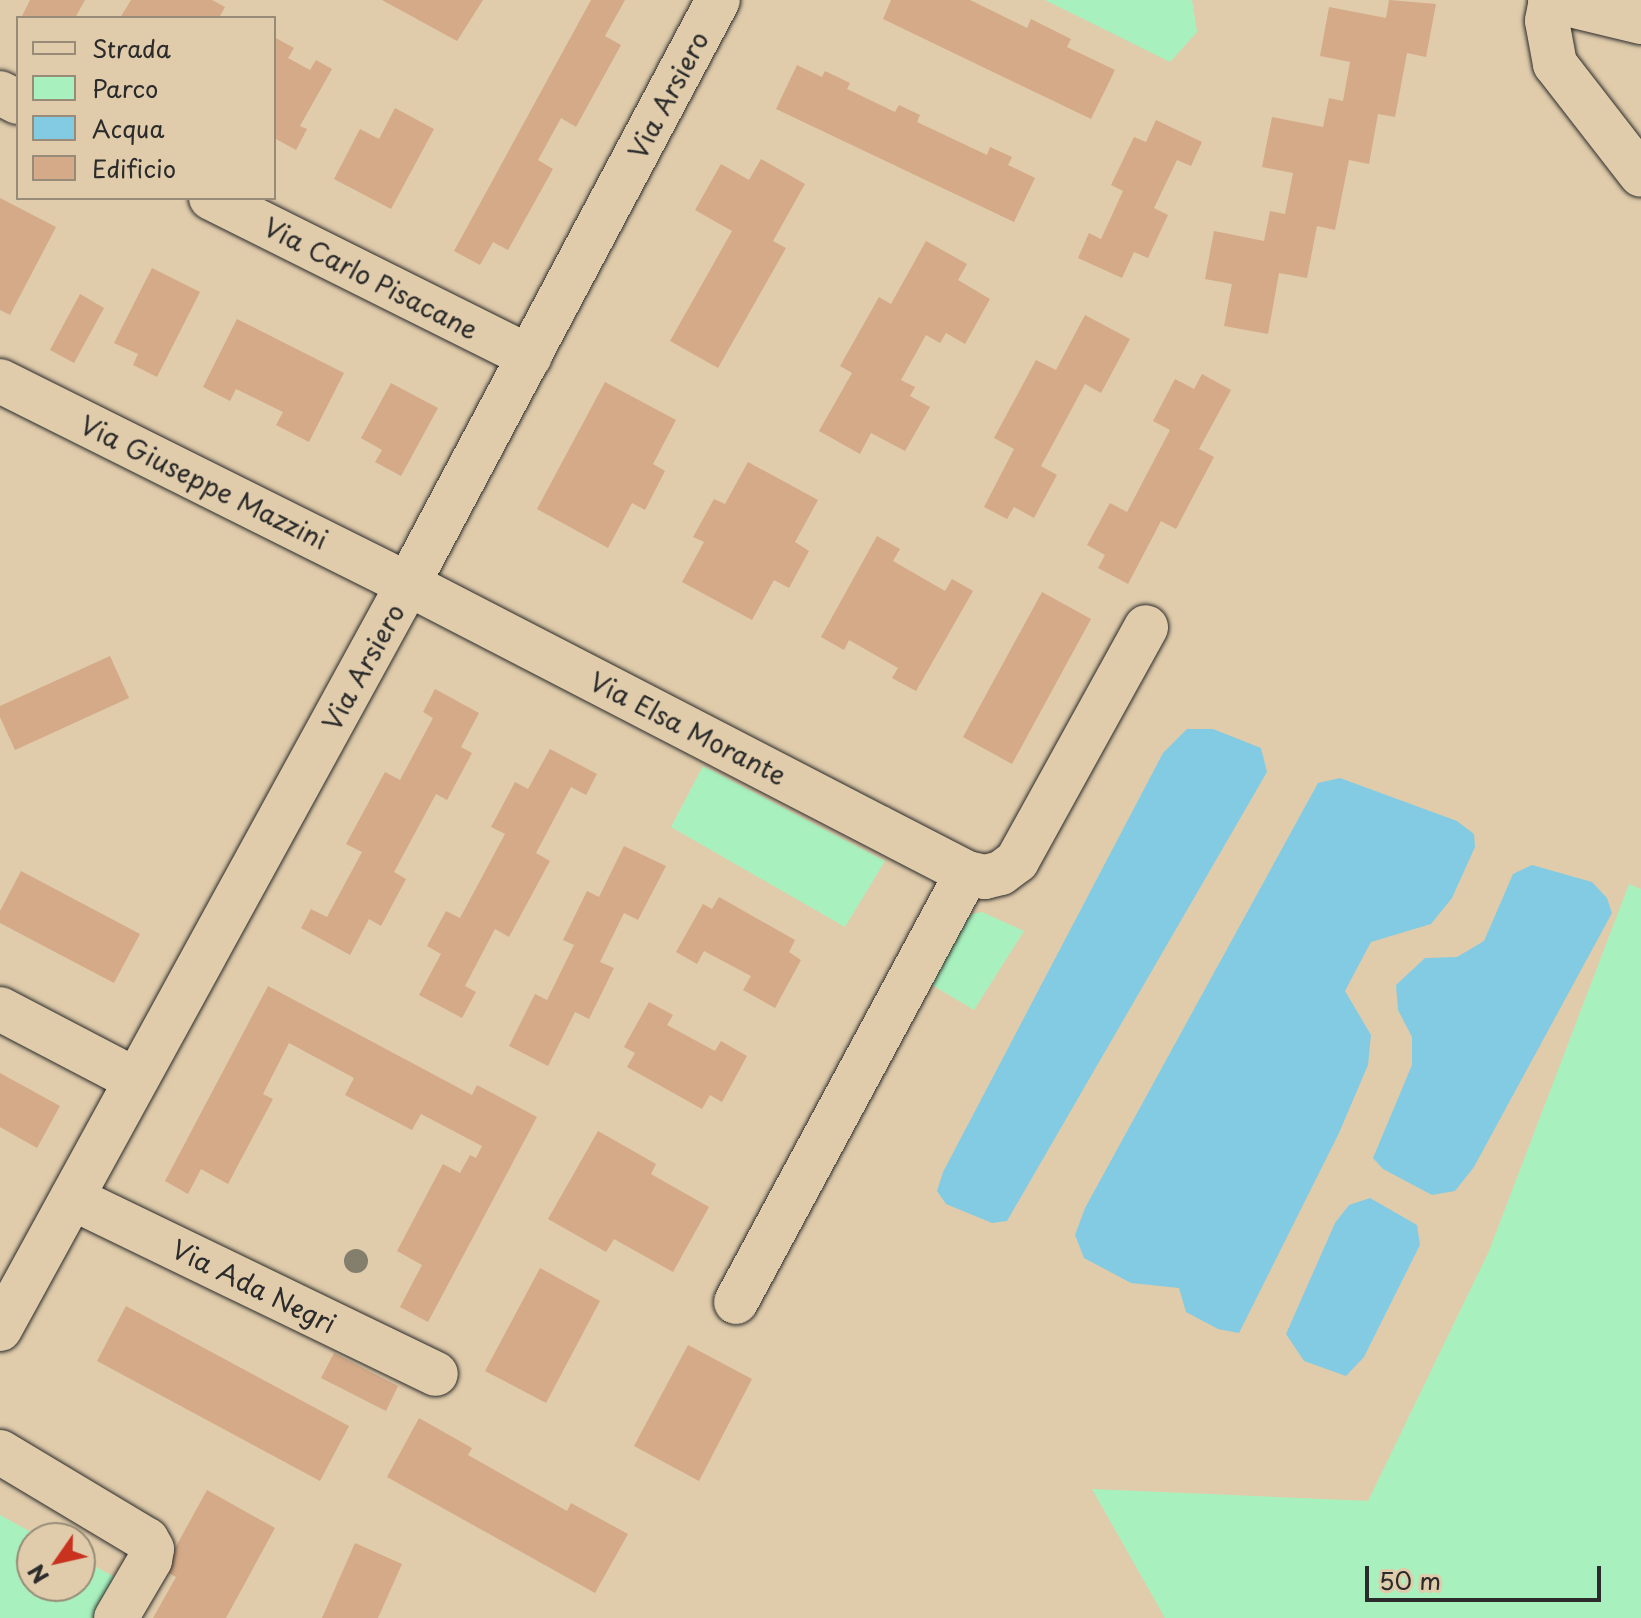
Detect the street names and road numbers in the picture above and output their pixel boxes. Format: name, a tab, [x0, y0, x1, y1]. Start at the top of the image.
street label: Via Arsiero	[621, 26, 715, 164]
street label: Via Carlo Pisacane	[258, 210, 484, 346]
street label: Via Giuseppe Mazzini	[76, 409, 332, 555]
street label: Via Arsiero	[316, 598, 410, 736]
street label: Via Elsa Morante	[585, 665, 791, 791]
street label: Via Ada Negri	[168, 1233, 340, 1339]

